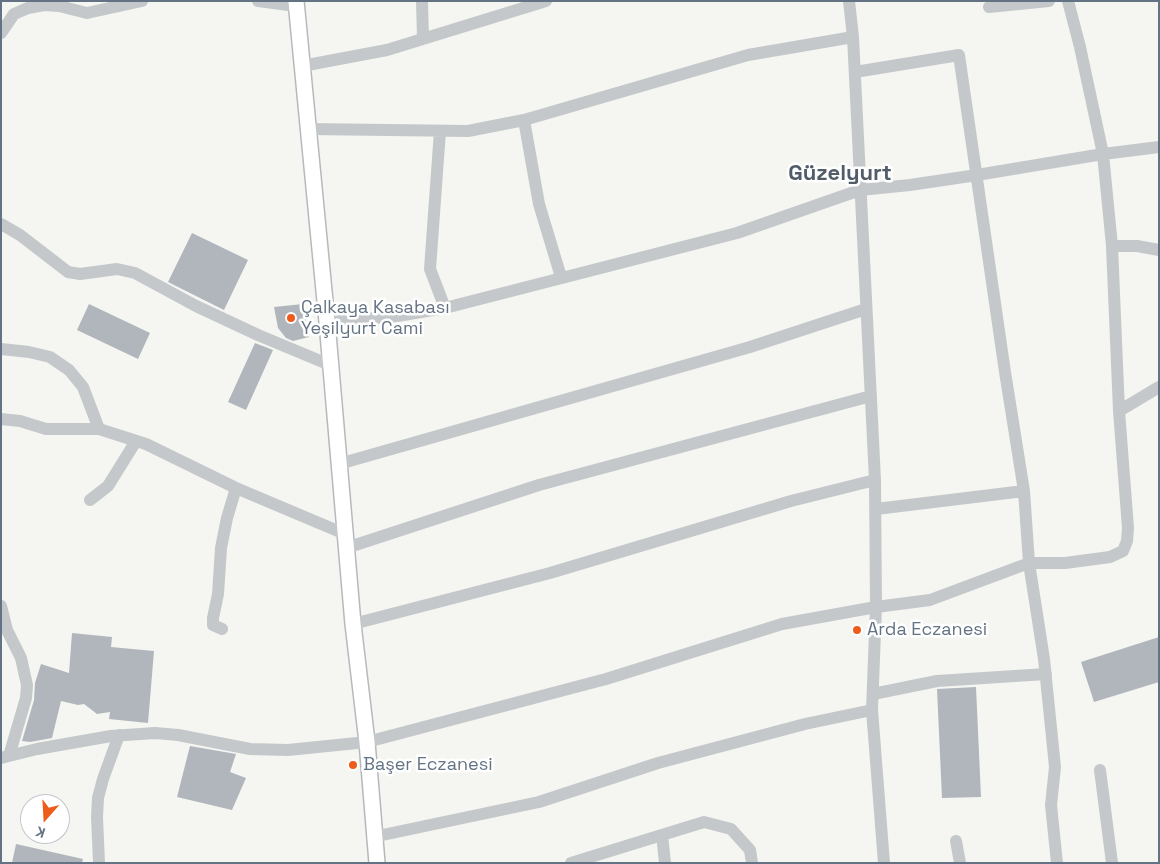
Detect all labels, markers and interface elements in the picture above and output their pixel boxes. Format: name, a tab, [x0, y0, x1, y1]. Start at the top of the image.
district label: Güzelyurt	[788, 161, 892, 187]
place label: Çalkaya Kasabası Yeşilyurt Cami	[301, 297, 450, 340]
marker: Çalkaya Kasabası Yeşilyurt Cami	[285, 312, 297, 324]
place label: Arda Eczanesi	[867, 619, 987, 641]
marker: Arda Eczanesi	[851, 624, 863, 636]
place label: Başer Eczanesi	[363, 754, 493, 776]
marker: Başer Eczanesi	[347, 759, 359, 771]
north arrow	[20, 794, 70, 844]
text: K	[33, 822, 48, 842]

